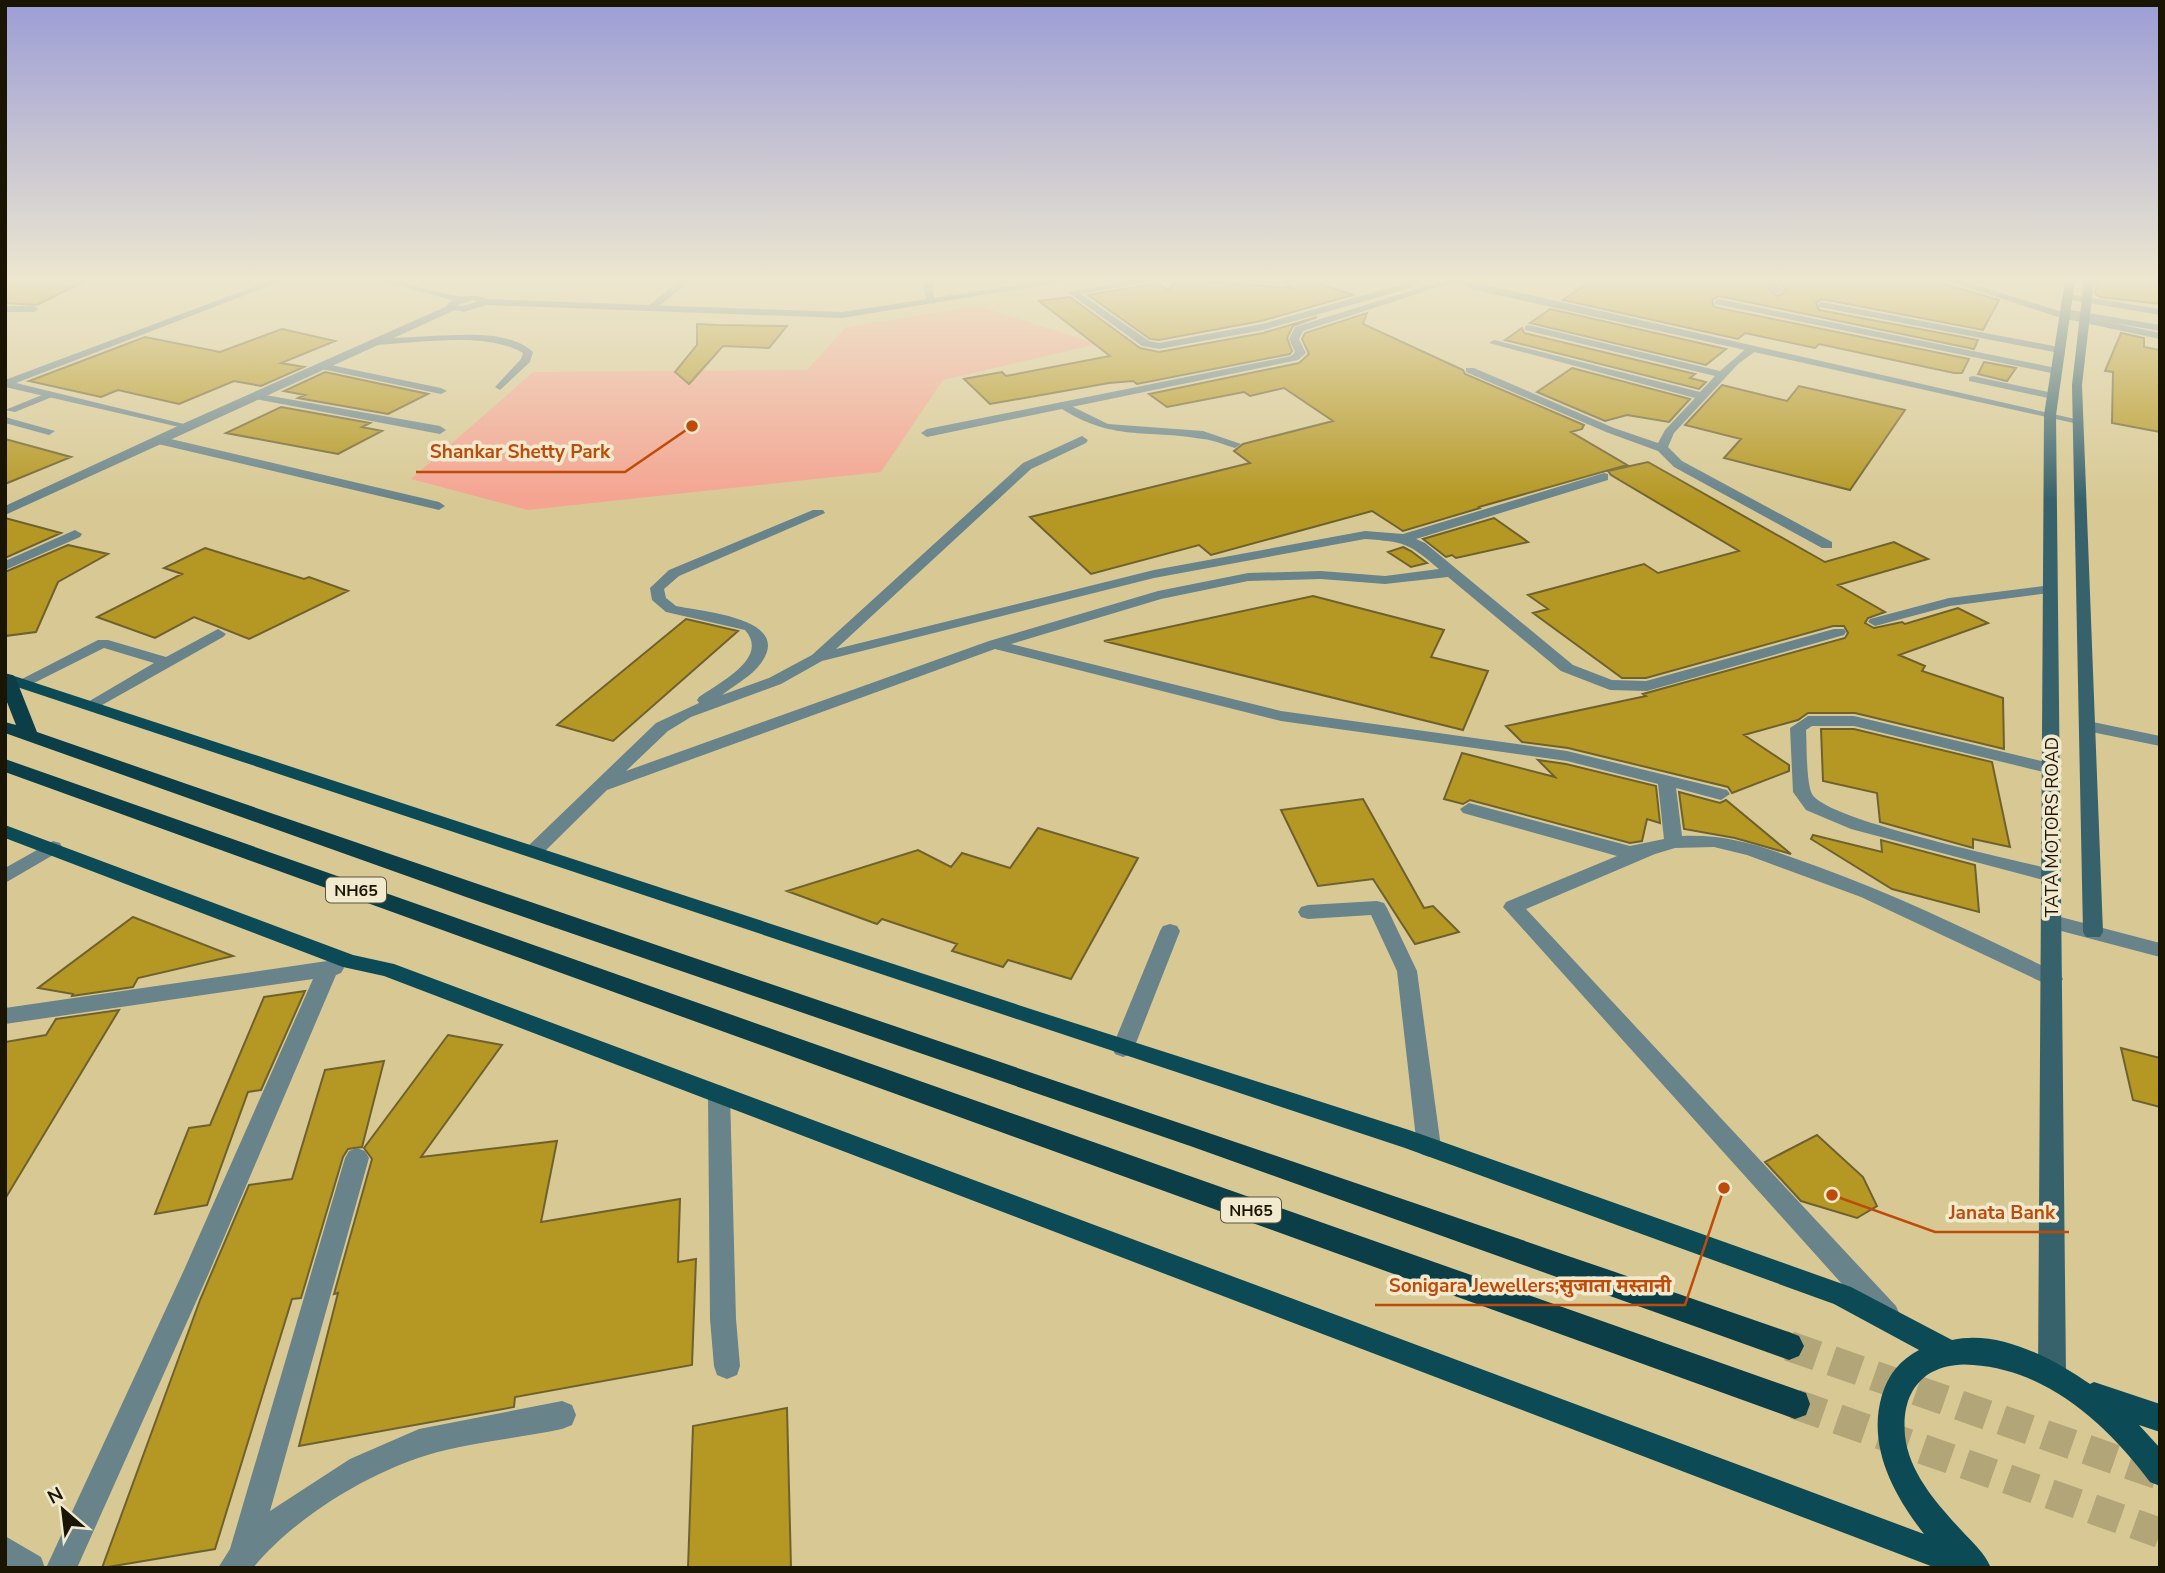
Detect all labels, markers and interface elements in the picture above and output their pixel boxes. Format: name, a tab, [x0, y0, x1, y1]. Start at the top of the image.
callout: Shankar Shetty Park	[416, 432, 625, 472]
text: Shankar Shetty Park	[430, 439, 611, 465]
street label: TATA MOTORS ROAD	[2040, 737, 2064, 917]
road number: NH65	[326, 877, 386, 902]
callout: Janata Bank	[1935, 1192, 2069, 1232]
road number: NH65	[1221, 1198, 1281, 1222]
text: Janata Bank	[1948, 1200, 2056, 1226]
callout: Sonigara Jewellers;सुजाता मस्तानी	[1375, 1265, 1685, 1305]
text: Sonigara Jewellers;सुजाता मस्तानी	[1389, 1273, 1672, 1299]
north arrow	[28, 1475, 98, 1545]
text: N	[43, 1481, 68, 1511]

